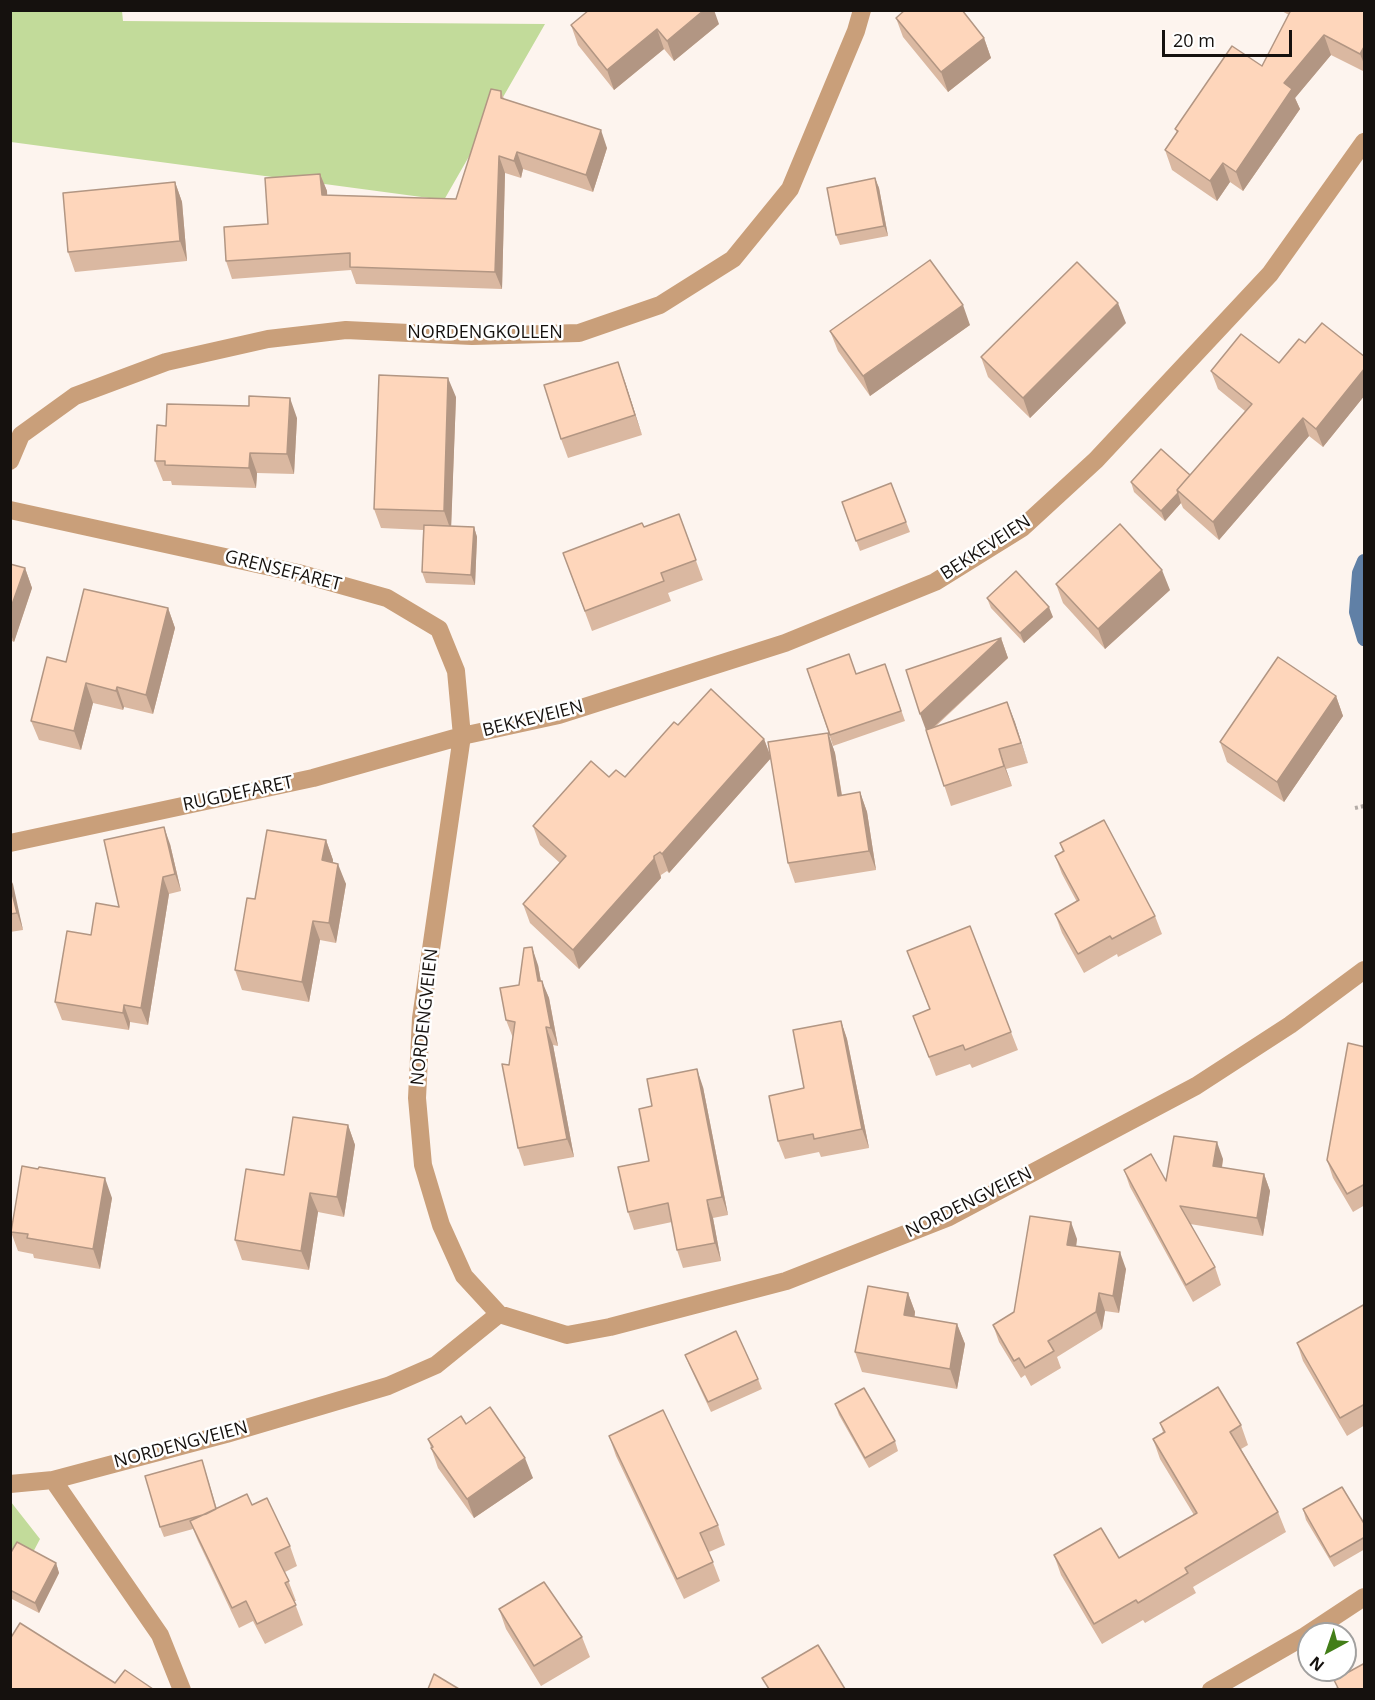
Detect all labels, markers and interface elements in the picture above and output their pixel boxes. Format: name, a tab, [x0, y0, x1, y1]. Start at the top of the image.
scale bar	[1165, 18, 1296, 56]
text: 20 m	[1173, 28, 1215, 52]
street label: NORDENGKOLLEN	[407, 322, 563, 344]
street label: BEKKEVEIEN	[937, 511, 1035, 585]
street label: GRENSEFARET	[222, 546, 344, 596]
street label: BEKKEVEIEN	[480, 696, 586, 742]
street label: RUGDEFARET	[181, 772, 295, 816]
street label: NORDENGVEIEN	[407, 947, 443, 1087]
street label: NORDENGVEIEN	[902, 1163, 1036, 1243]
street label: NORDENGVEIEN	[112, 1417, 250, 1473]
north arrow	[1297, 1622, 1357, 1682]
text: N	[1305, 1652, 1329, 1677]

